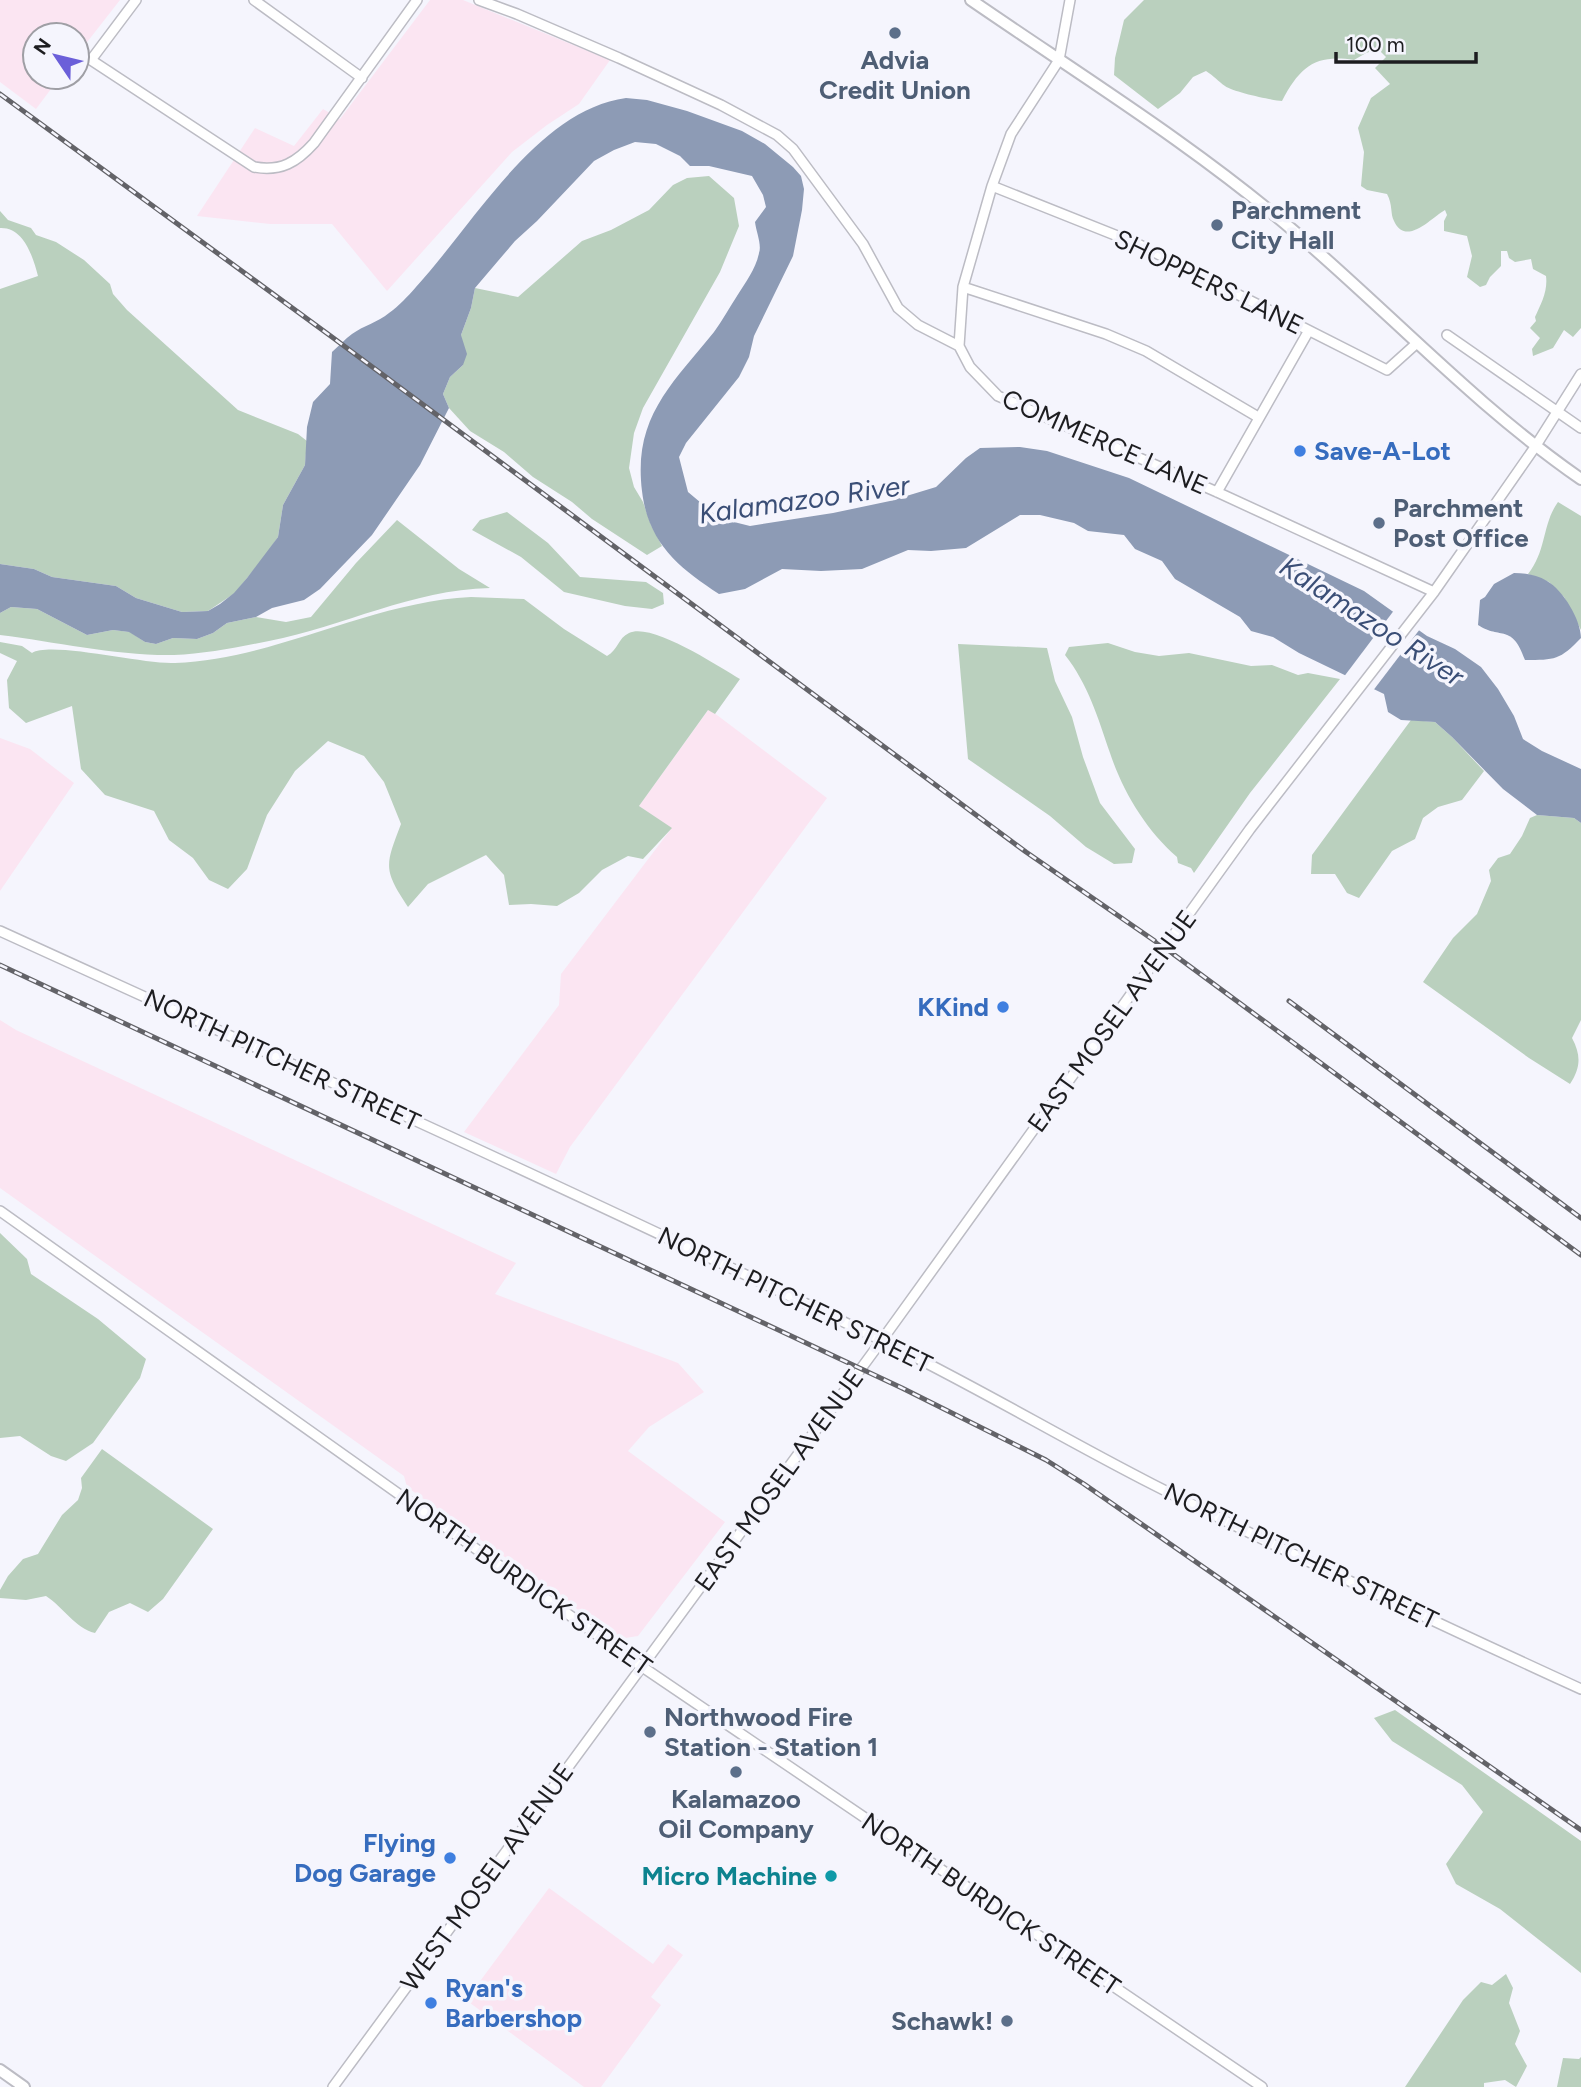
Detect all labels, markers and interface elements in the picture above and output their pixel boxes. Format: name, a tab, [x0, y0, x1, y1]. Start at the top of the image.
north arrow	[21, 21, 91, 91]
scale bar	[1336, 21, 1476, 65]
marker: Advia Credit Union	[887, 25, 903, 41]
text: 100 m	[1346, 32, 1405, 57]
text: N	[29, 34, 56, 59]
place label: Advia Credit Union	[819, 44, 971, 106]
place label: Parchment City Hall	[1231, 194, 1361, 256]
marker: Parchment City Hall	[1209, 217, 1225, 233]
street label: SHOPPERS LANE	[1109, 222, 1309, 342]
street label: COMMERCE LANE	[997, 382, 1213, 502]
place label: Save-A-Lot	[1314, 435, 1451, 467]
marker: Save-A-Lot	[1292, 443, 1308, 459]
water label: Kalamazoo River	[696, 467, 913, 531]
place label: Parchment Post Office	[1393, 492, 1529, 554]
marker: Parchment Post Office	[1371, 515, 1387, 531]
water label: Kalamazoo River	[1274, 549, 1472, 694]
street label: EAST MOSEL AVENUE	[1021, 904, 1203, 1138]
street label: NORTH PITCHER STREET	[139, 982, 426, 1138]
place label: KKind	[917, 991, 989, 1023]
marker: KKind	[995, 999, 1011, 1015]
street label: NORTH PITCHER STREET	[653, 1220, 938, 1381]
street label: EAST MOSEL AVENUE	[688, 1363, 870, 1597]
street label: NORTH PITCHER STREET	[1159, 1476, 1444, 1637]
street label: NORTH BURDICK STREET	[390, 1481, 659, 1683]
place label: Northwood Fire Station - Station 1	[664, 1701, 878, 1763]
marker: Northwood Fire Station - Station 1	[642, 1724, 658, 1740]
street label: WEST MOSEL AVENUE	[393, 1757, 581, 1997]
marker: Kalamazoo Oil Company	[728, 1764, 744, 1780]
place label: Kalamazoo Oil Company	[658, 1783, 814, 1845]
street label: NORTH BURDICK STREET	[856, 1805, 1127, 2003]
place label: Flying Dog Garage	[294, 1827, 436, 1889]
marker: Flying Dog Garage	[442, 1850, 458, 1866]
place label: Micro Machine	[641, 1860, 817, 1892]
marker: Micro Machine	[823, 1868, 839, 1884]
place label: Ryan's Barbershop	[445, 1972, 582, 2034]
marker: Ryan's Barbershop	[423, 1995, 439, 2011]
place label: Schawk!	[891, 2005, 993, 2037]
marker: Schawk!	[999, 2013, 1015, 2029]

